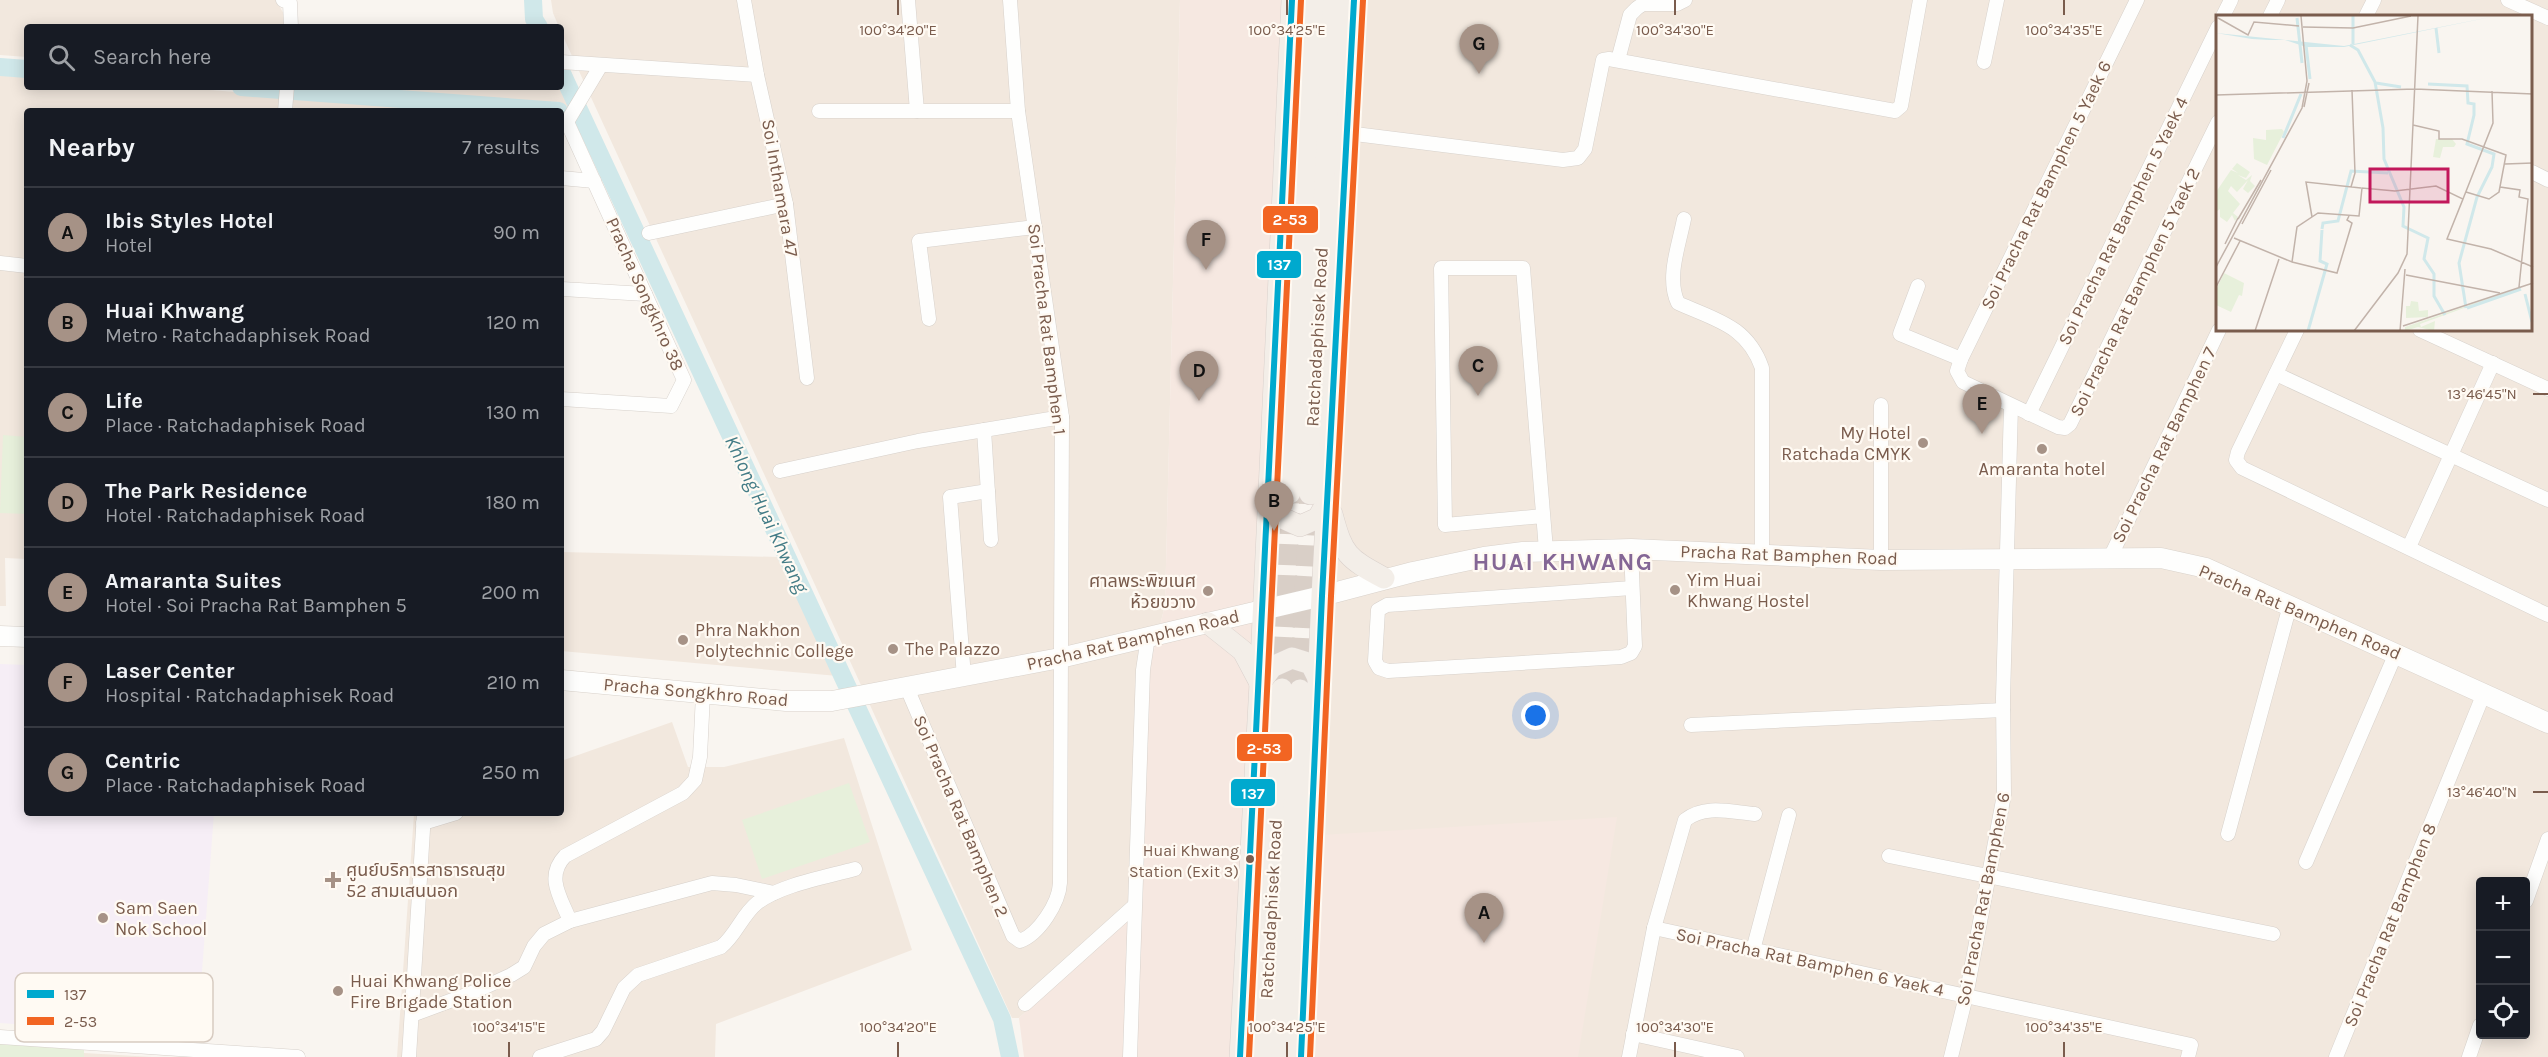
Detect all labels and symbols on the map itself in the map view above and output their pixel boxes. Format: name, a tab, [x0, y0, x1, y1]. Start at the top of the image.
inset map	[2216, 15, 2533, 332]
text: 100°34'20"E	[859, 21, 937, 39]
text: 100°34'25"E	[1248, 21, 1326, 39]
text: 100°34'30"E	[1636, 21, 1714, 39]
text: 100°34'35"E	[2025, 21, 2103, 39]
pin: G	[1460, 25, 1498, 74]
street label: Soi Pracha Rat Bamphen 5 Yaek 6	[1976, 57, 2116, 313]
street label: Soi Pracha Rat Bamphen 5 Yaek 4	[2053, 93, 2193, 349]
street label: Soi Inthamara 47	[757, 117, 803, 259]
street label: Soi Pracha Rat Bamphen 5 Yaek 2	[2065, 164, 2205, 420]
line badge: 2-53	[1262, 205, 1319, 234]
text: 2-53	[1273, 210, 1308, 229]
street label: Pracha Songkhro 38	[601, 214, 689, 374]
pin: F	[1186, 220, 1226, 270]
street label: Soi Pracha Rat Bamphen 1	[1023, 222, 1071, 436]
street label: Ratchadaphisek Road	[1301, 247, 1333, 427]
line badge: 137	[1256, 250, 1302, 279]
text: 137	[1267, 255, 1291, 274]
street label: Soi Pracha Rat Bamphen 7	[2107, 343, 2221, 547]
pin: C	[1458, 346, 1498, 396]
pin: D	[1180, 352, 1218, 401]
pin: E	[1962, 384, 2002, 434]
text: 13°46'45"N	[2447, 385, 2517, 403]
place label: My Hotel Ratchada CMYK	[1781, 422, 1911, 465]
water label: Khlong Huai Khwang	[720, 432, 813, 597]
marker: My Hotel Ratchada CMYK	[1916, 436, 1930, 450]
marker: Amaranta hotel	[2035, 442, 2049, 456]
place label: Amaranta hotel	[1978, 458, 2106, 480]
pin: B	[1254, 482, 1294, 531]
street label: Pracha Rat Bamphen Road	[1680, 540, 1898, 570]
district label: HUAI KHWANG	[1472, 548, 1654, 576]
street label: Pracha Rat Bamphen Road	[2195, 559, 2405, 665]
place label: Yim Huai Khwang Hostel	[1687, 569, 1809, 612]
place label: ศาลพระพิฆเนศ ห้วยขวาง	[1089, 570, 1196, 613]
marker: Yim Huai Khwang Hostel	[1668, 583, 1682, 597]
marker: ศาลพระพิฆเนศ ห้วยขวาง	[1201, 584, 1215, 598]
street label: Pracha Rat Bamphen Road	[1024, 605, 1242, 675]
place label: Phra Nakhon Polytechnic College	[695, 619, 854, 662]
marker: Phra Nakhon Polytechnic College	[676, 633, 690, 647]
place label: The Palazzo	[905, 638, 1000, 660]
marker: The Palazzo	[886, 642, 900, 656]
street label: Pracha Songkhro Road	[603, 673, 789, 711]
your location	[1521, 701, 1550, 730]
street label: Soi Pracha Rat Bamphen 2	[908, 712, 1014, 920]
line badge: 2-53	[1236, 733, 1293, 762]
text: 2-53	[1247, 739, 1282, 758]
line badge: 137	[1230, 778, 1276, 807]
text: 13°46'40"N	[2447, 783, 2517, 801]
text: 137	[1241, 784, 1265, 803]
street label: Soi Pracha Rat Bamphen 6	[1951, 790, 2015, 1008]
street label: Ratchadaphisek Road	[1255, 819, 1287, 999]
street label: Soi Pracha Rat Bamphen 8	[2339, 820, 2441, 1030]
place label: Huai Khwang Station (Exit 3)	[1129, 841, 1239, 881]
marker: Huai Khwang Station (Exit 3)	[1244, 853, 1256, 865]
place label: ศูนย์บริการสาธารณสุข 52 สามเสนนอก	[346, 859, 506, 902]
marker: ศูนย์บริการสาธารณสุข 52 สามเสนนอก	[324, 871, 342, 889]
pin: A	[1464, 894, 1504, 943]
place label: Sam Saen Nok School	[115, 897, 207, 940]
marker: Sam Saen Nok School	[96, 911, 110, 925]
street label: Soi Pracha Rat Bamphen 6 Yaek 4	[1674, 923, 1946, 1001]
place label: Huai Khwang Police Fire Brigade Station	[350, 970, 513, 1013]
legend	[15, 973, 213, 1042]
marker: Huai Khwang Police Fire Brigade Station	[331, 984, 345, 998]
text: 137	[64, 985, 87, 1004]
text: 2-53	[64, 1012, 97, 1031]
text: 100°34'15"E	[472, 1018, 546, 1036]
text: 100°34'20"E	[859, 1018, 937, 1036]
text: 100°34'25"E	[1248, 1018, 1326, 1036]
text: 100°34'30"E	[1636, 1018, 1714, 1036]
text: 100°34'35"E	[2025, 1018, 2103, 1036]

